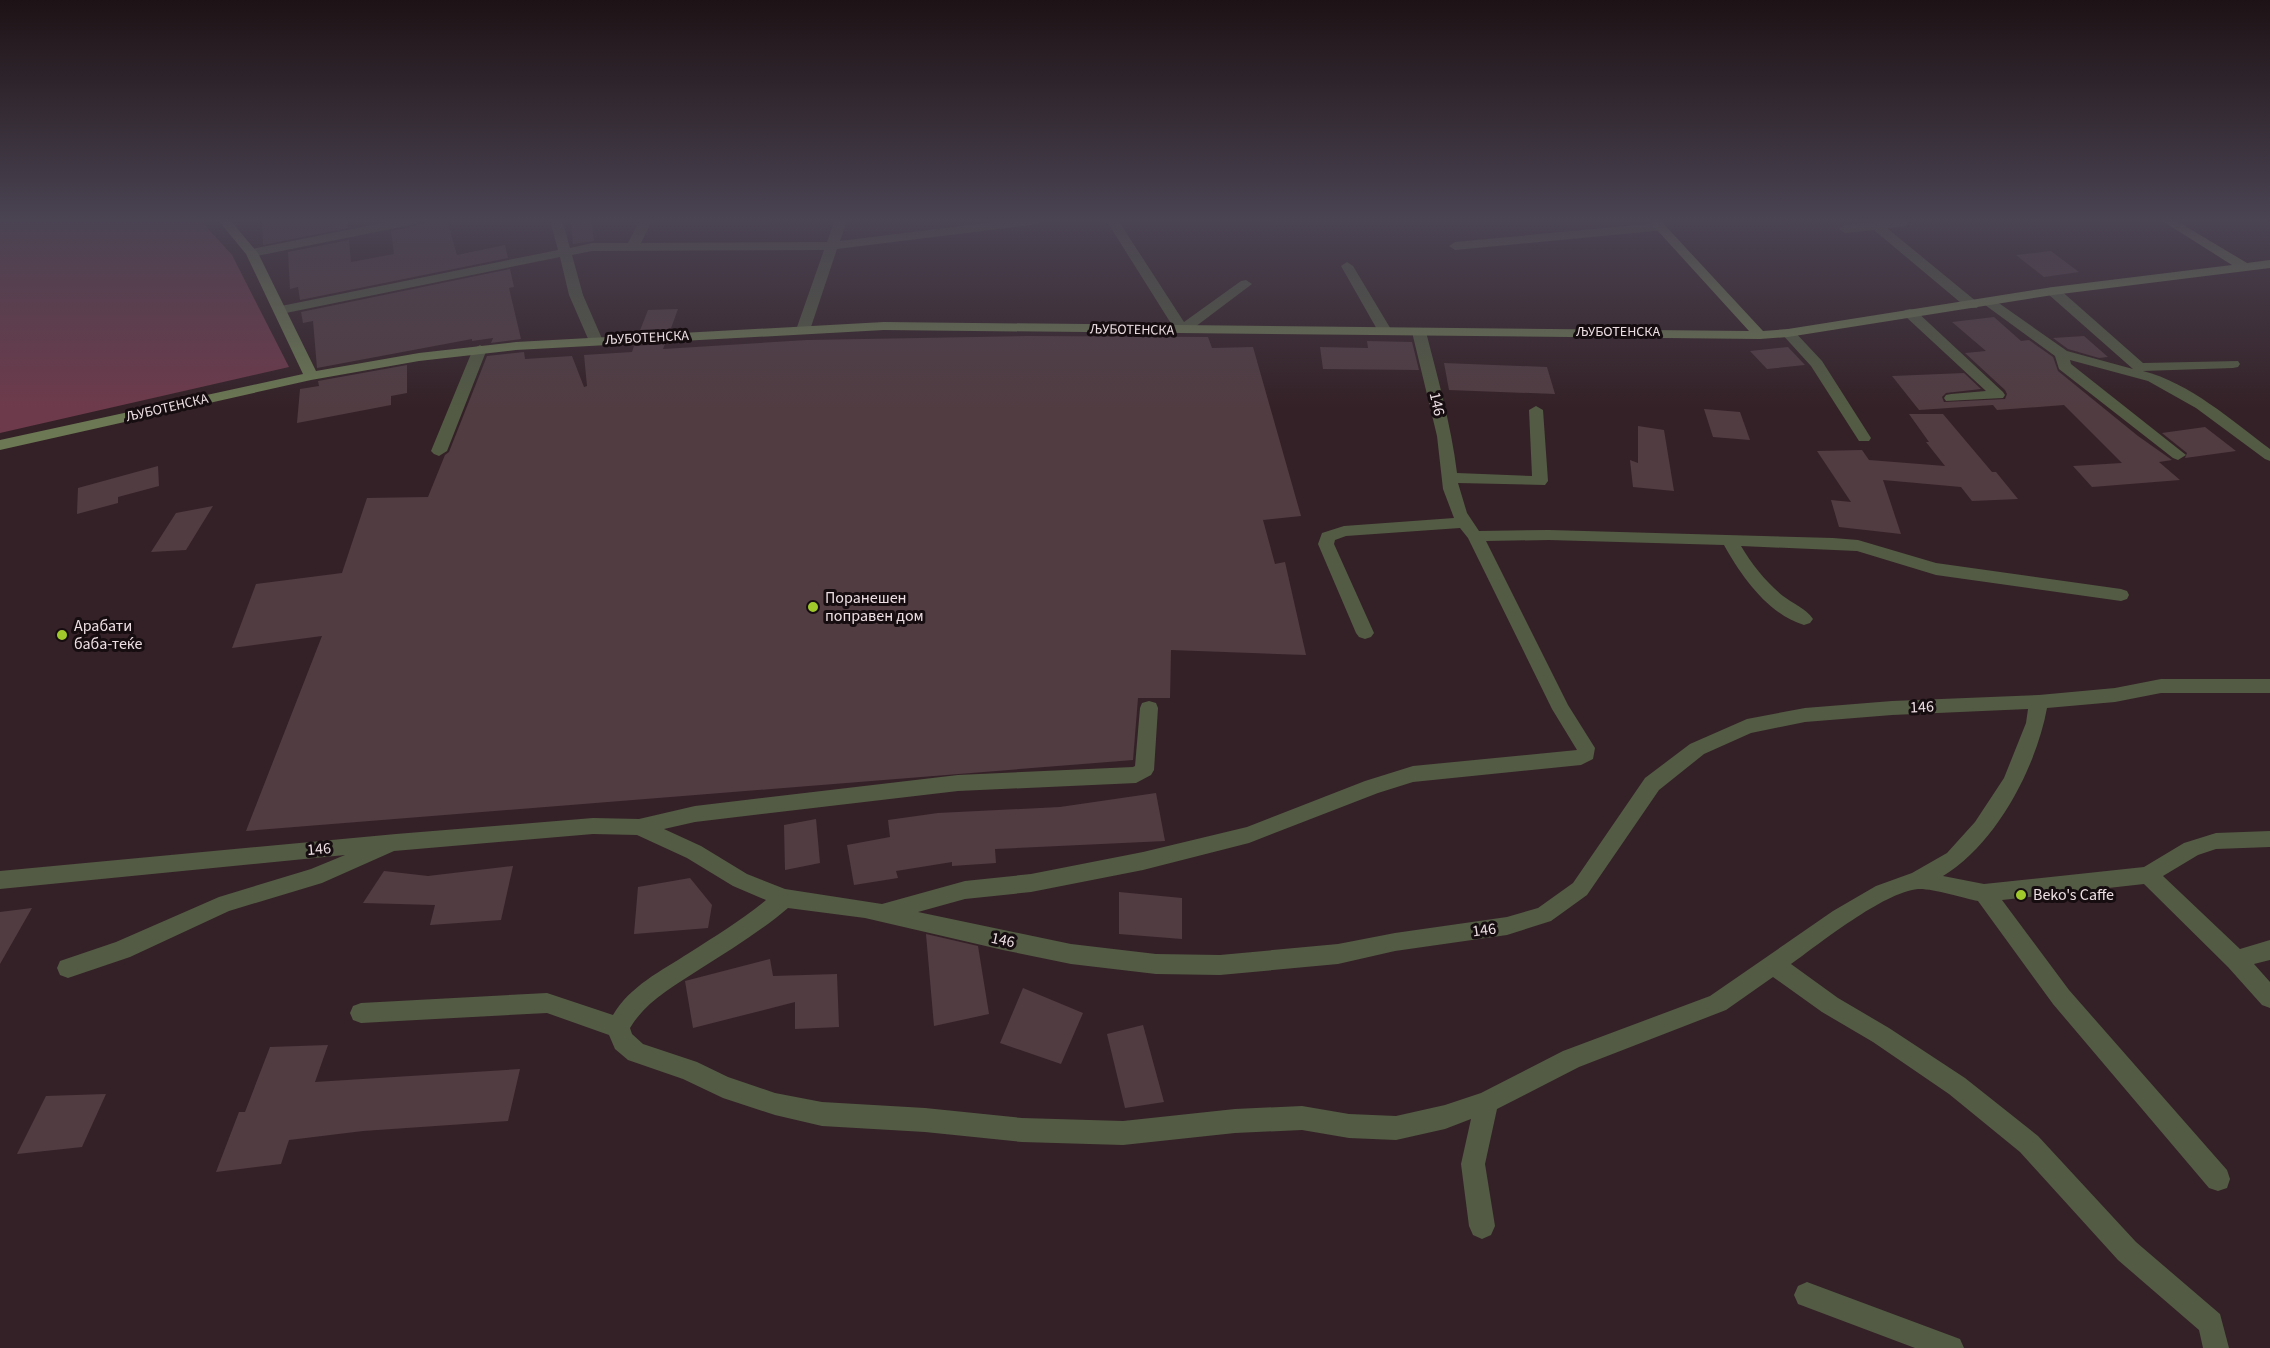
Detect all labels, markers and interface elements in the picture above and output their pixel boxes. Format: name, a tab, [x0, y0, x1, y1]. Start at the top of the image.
street label: ЉУБОТЕНСКА	[1090, 319, 1175, 341]
street label: ЉУБОТЕНСКА	[1576, 322, 1660, 342]
street label: ЉУБОТЕНСКА	[604, 326, 690, 350]
street label: ЉУБОТЕНСКА	[124, 389, 211, 427]
street label: 146	[1424, 390, 1450, 418]
place label: Поранешен поправен дом	[825, 587, 924, 627]
marker: Поранешен поправен дом	[806, 600, 820, 614]
place label: Арабати баба-теќе	[74, 615, 142, 655]
marker: Арабати баба-теќе	[55, 628, 69, 642]
street label: 146	[1910, 695, 1935, 719]
street label: 146	[306, 837, 332, 861]
place label: Beko's Caffe	[2033, 884, 2114, 906]
marker: Beko's Caffe	[2014, 888, 2028, 902]
street label: 146	[1471, 917, 1497, 943]
street label: 146	[989, 927, 1017, 953]

